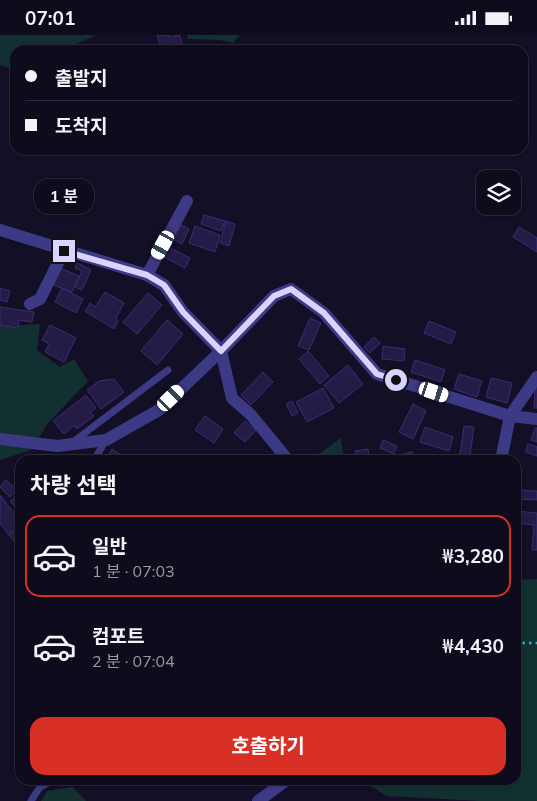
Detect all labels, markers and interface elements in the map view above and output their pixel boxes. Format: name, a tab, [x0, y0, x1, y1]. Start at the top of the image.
text: 07:01	[25, 6, 75, 30]
text: 출발지	[55, 66, 107, 90]
text: 도착지	[55, 114, 107, 138]
map controls	[476, 170, 521, 215]
button: layers	[476, 170, 521, 215]
callout: 1 분	[34, 179, 94, 213]
text: 1 분	[50, 186, 78, 206]
car	[149, 228, 176, 262]
route end	[53, 240, 75, 262]
route start	[385, 369, 407, 391]
car	[417, 380, 450, 404]
car	[154, 382, 187, 414]
text: 차량 선택	[30, 471, 117, 499]
icon: car	[32, 534, 77, 579]
text: 일반	[92, 534, 127, 558]
text: ₩3,280	[442, 544, 504, 568]
text: 1 분 · 07:03	[92, 561, 175, 581]
icon: car	[32, 624, 77, 669]
text: 컴포트	[92, 624, 144, 648]
text: ₩4,430	[442, 634, 504, 658]
text: 2 분 · 07:04	[92, 651, 175, 671]
button: 호출하기	[30, 717, 506, 775]

